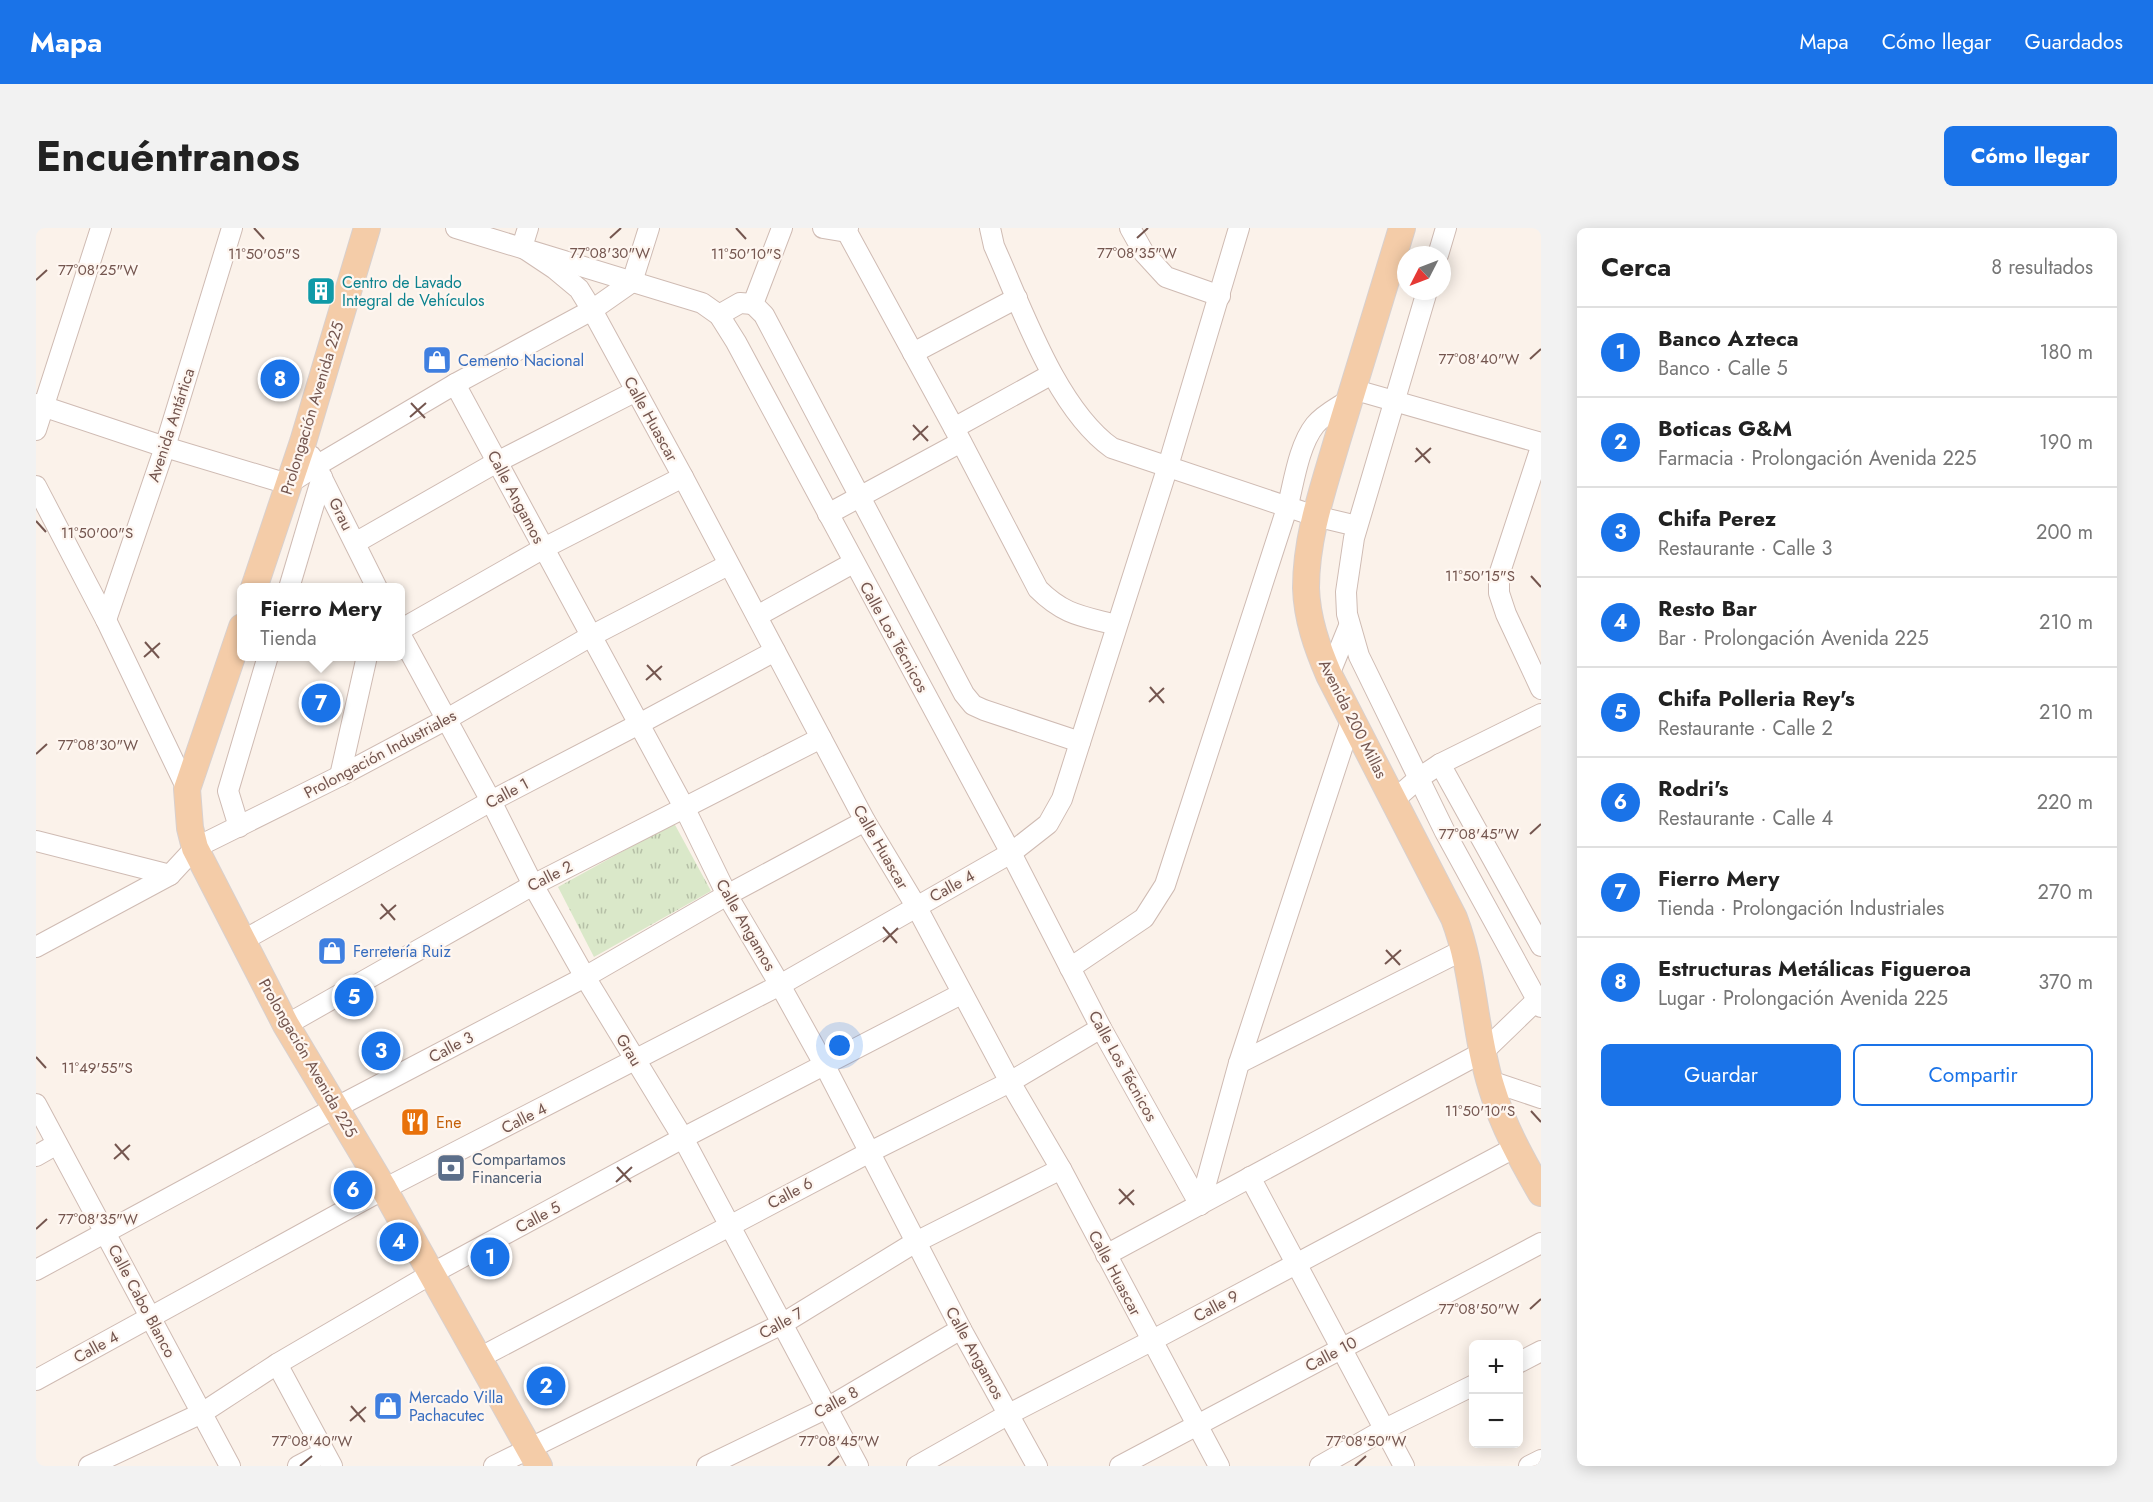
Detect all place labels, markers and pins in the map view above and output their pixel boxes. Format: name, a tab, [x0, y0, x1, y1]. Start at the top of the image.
place label: Centro de Lavado Integral de Vehículos	[342, 271, 484, 312]
building icon: Centro de Lavado Integral de Vehículos	[305, 275, 337, 307]
shop icon: Cemento Nacional	[421, 344, 453, 376]
place label: Cemento Nacional	[458, 349, 584, 372]
pin: 8	[260, 356, 300, 402]
pin: 7	[302, 680, 340, 726]
shop icon: Ferretería Ruiz	[316, 935, 348, 967]
place label: Ferretería Ruiz	[353, 940, 451, 963]
pin: 5	[334, 974, 374, 1020]
pin: 3	[362, 1028, 400, 1074]
restaurant icon: Ene	[399, 1106, 431, 1138]
place label: Ene	[436, 1111, 461, 1134]
place label: Compartamos Financeria	[472, 1148, 566, 1189]
bank icon: Compartamos Financeria	[435, 1152, 467, 1184]
pin: 6	[334, 1168, 372, 1212]
pin: 4	[380, 1220, 418, 1264]
pin: 1	[470, 1234, 510, 1280]
pin: 2	[526, 1364, 566, 1408]
place label: Mercado Villa Pachacutec	[409, 1386, 503, 1427]
shop icon: Mercado Villa Pachacutec	[372, 1390, 404, 1422]

